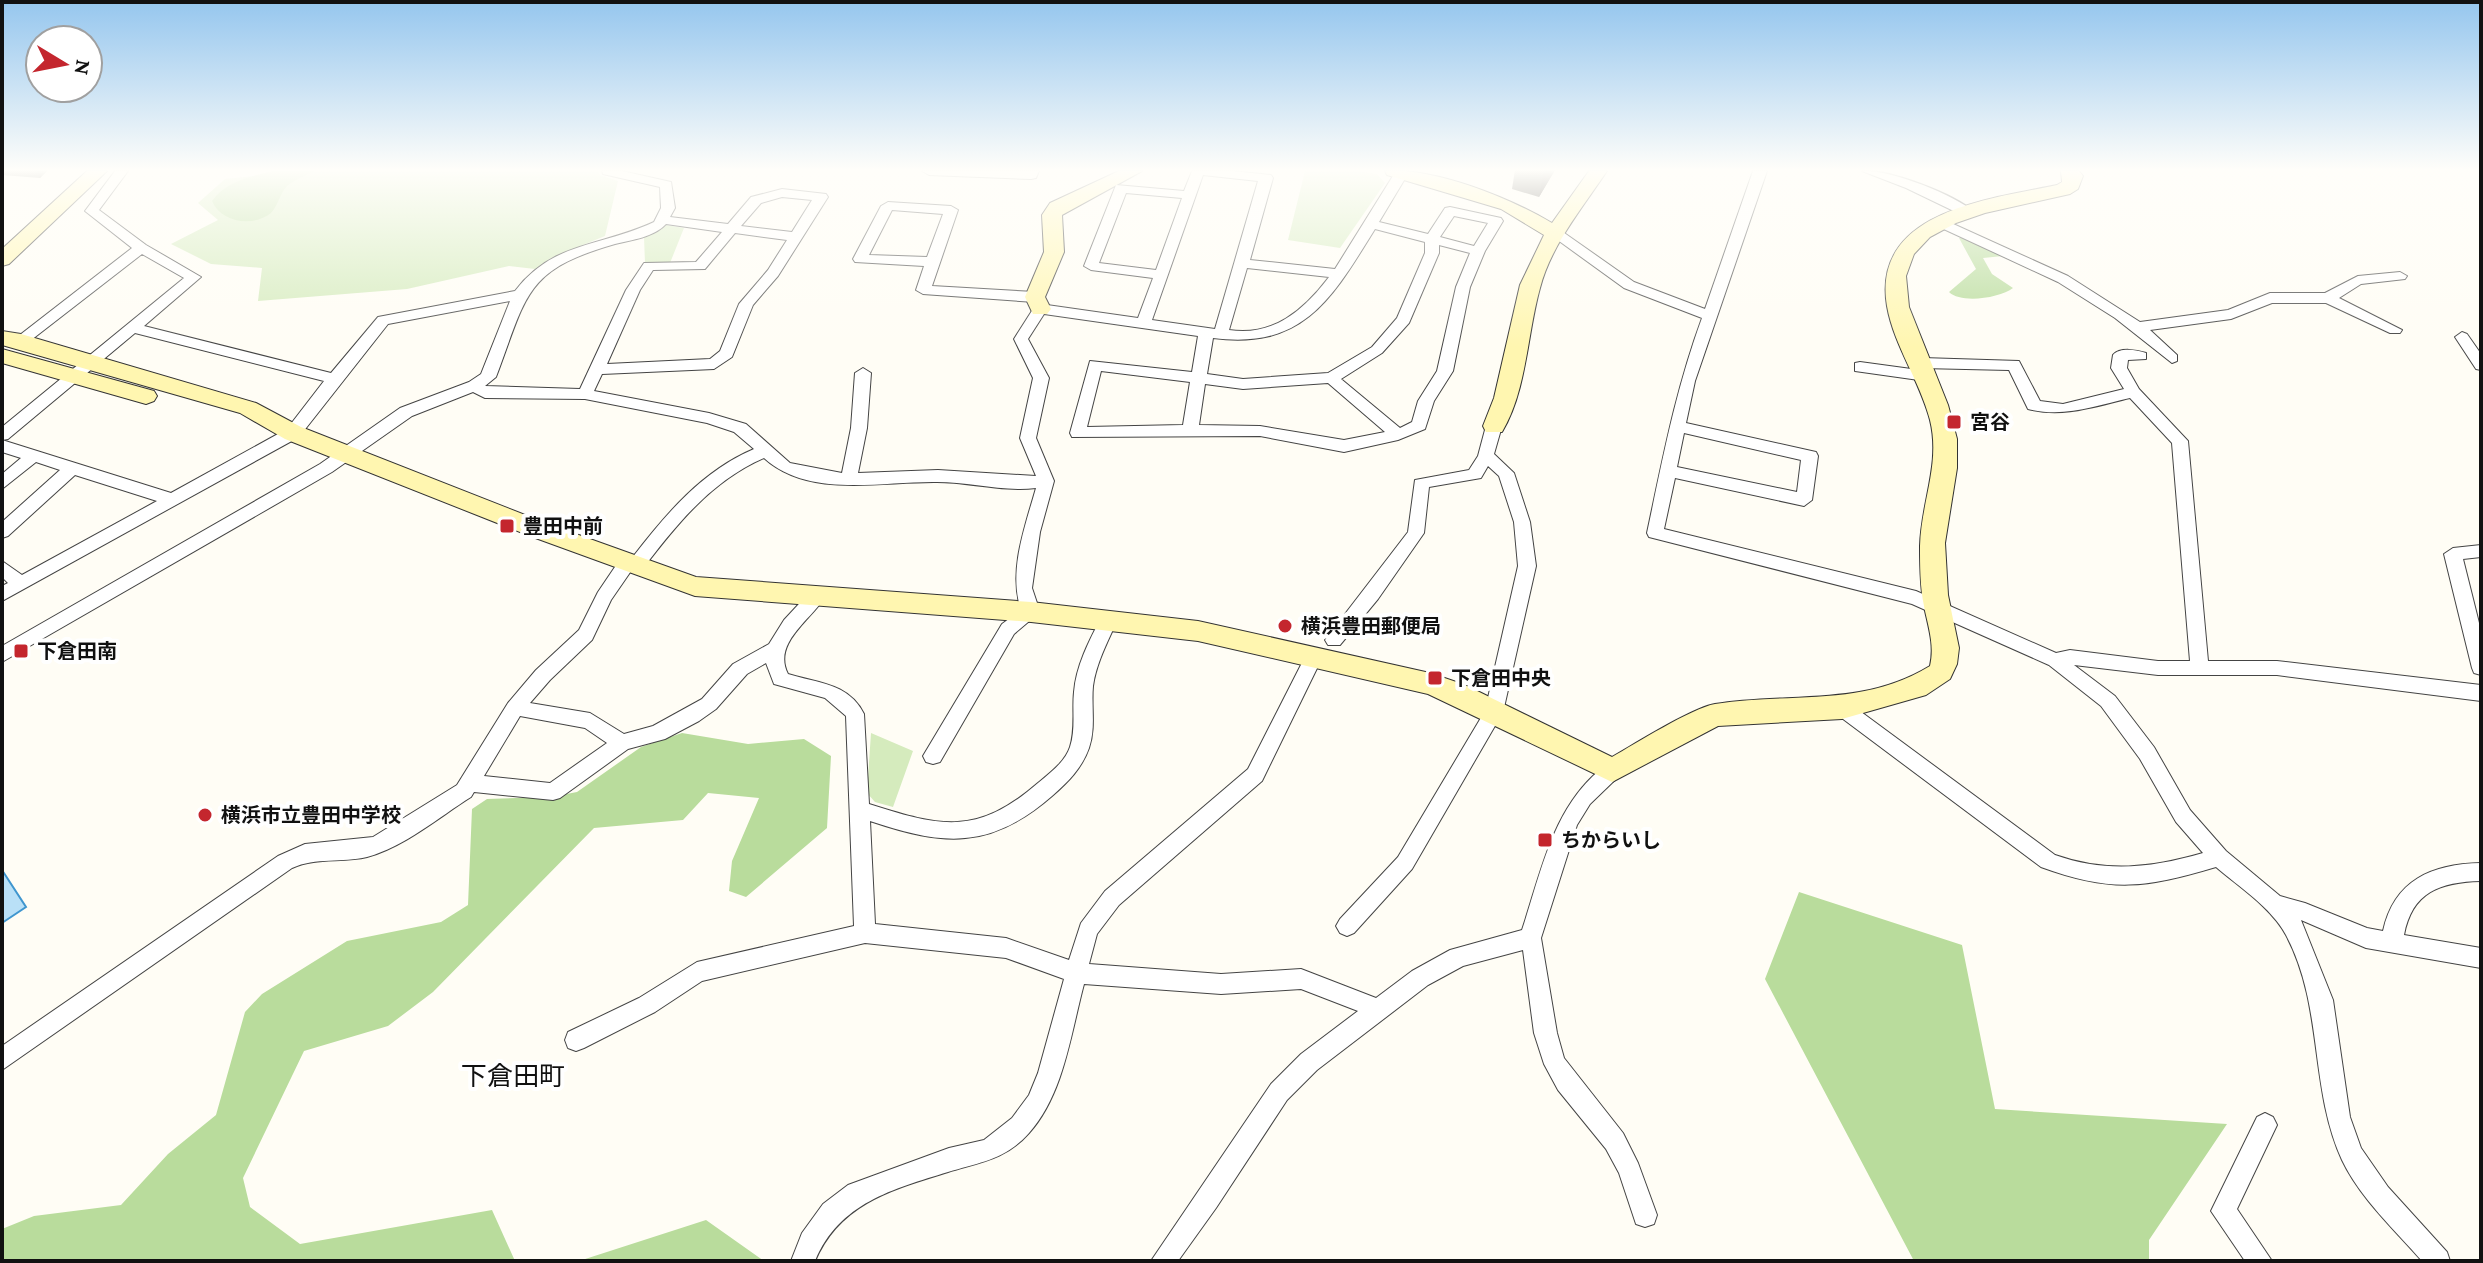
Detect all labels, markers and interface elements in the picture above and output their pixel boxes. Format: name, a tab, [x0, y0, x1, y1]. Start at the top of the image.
north arrow	[24, 24, 104, 104]
text: N	[70, 58, 97, 77]
place label: 宮谷	[1970, 411, 2010, 433]
marker: 宮谷	[1945, 413, 1963, 431]
place label: 豊田中前	[523, 515, 603, 537]
marker: 豊田中前	[498, 517, 516, 535]
place label: 横浜豊田郵便局	[1301, 615, 1441, 637]
marker: 横浜豊田郵便局	[1276, 617, 1294, 635]
place label: 下倉田南	[37, 640, 117, 662]
marker: 下倉田南	[12, 642, 30, 660]
place label: 下倉田中央	[1451, 667, 1551, 689]
marker: 下倉田中央	[1426, 669, 1444, 687]
place label: 横浜市立豊田中学校	[221, 804, 401, 826]
marker: 横浜市立豊田中学校	[196, 806, 214, 824]
place label: ちからいし	[1561, 829, 1661, 851]
marker: ちからいし	[1536, 831, 1554, 849]
district label: 下倉田町	[461, 1062, 565, 1091]

